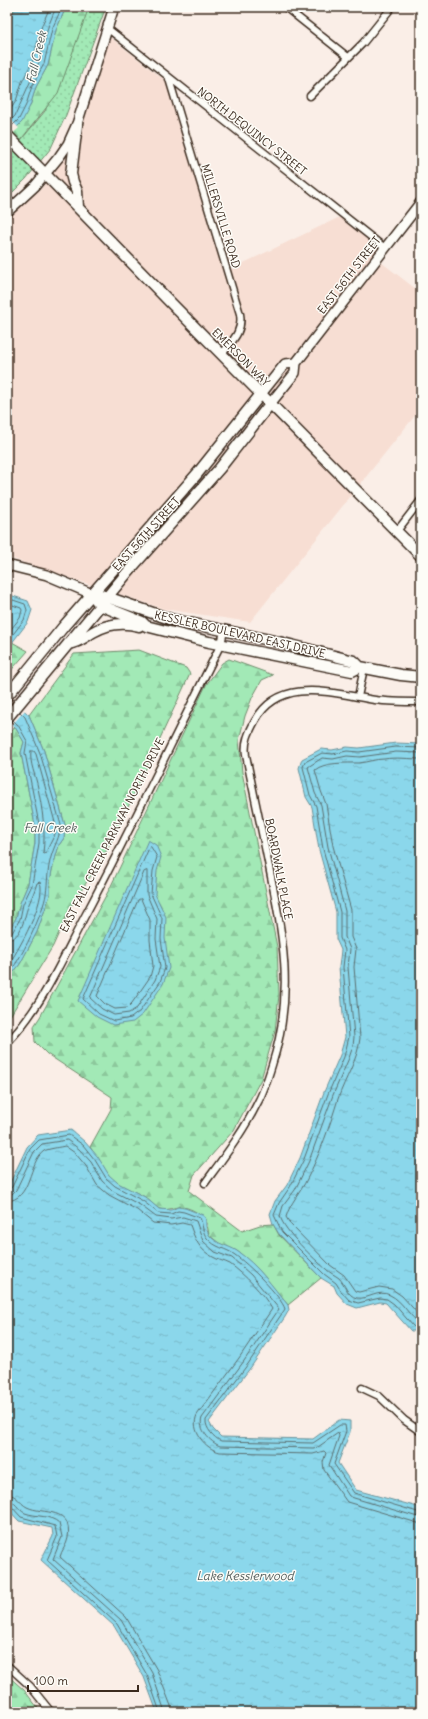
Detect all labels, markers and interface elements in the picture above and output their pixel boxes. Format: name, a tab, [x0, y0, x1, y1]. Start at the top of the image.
water label: Fall Creek	[23, 29, 49, 84]
street label: NORTH DEQUINCY STREET	[195, 84, 310, 178]
street label: MILLERSVILLE ROAD	[198, 162, 244, 270]
street label: EAST 56TH STREET	[314, 233, 384, 317]
street label: EMERSON WAY	[209, 325, 273, 389]
street label: EAST 56TH STREET	[109, 494, 183, 574]
street label: KESSLER BOULEVARD EAST DRIVE	[153, 607, 327, 661]
street label: EAST FALL CREEK PARKWAY NORTH DRIVE	[57, 735, 167, 935]
street label: BOARDWALK PLACE	[262, 817, 296, 921]
water label: Fall Creek	[24, 820, 77, 835]
water label: Lake Kesslerwood	[196, 1568, 296, 1583]
scale bar	[28, 1667, 138, 1693]
text: 100 m	[34, 1673, 68, 1688]

